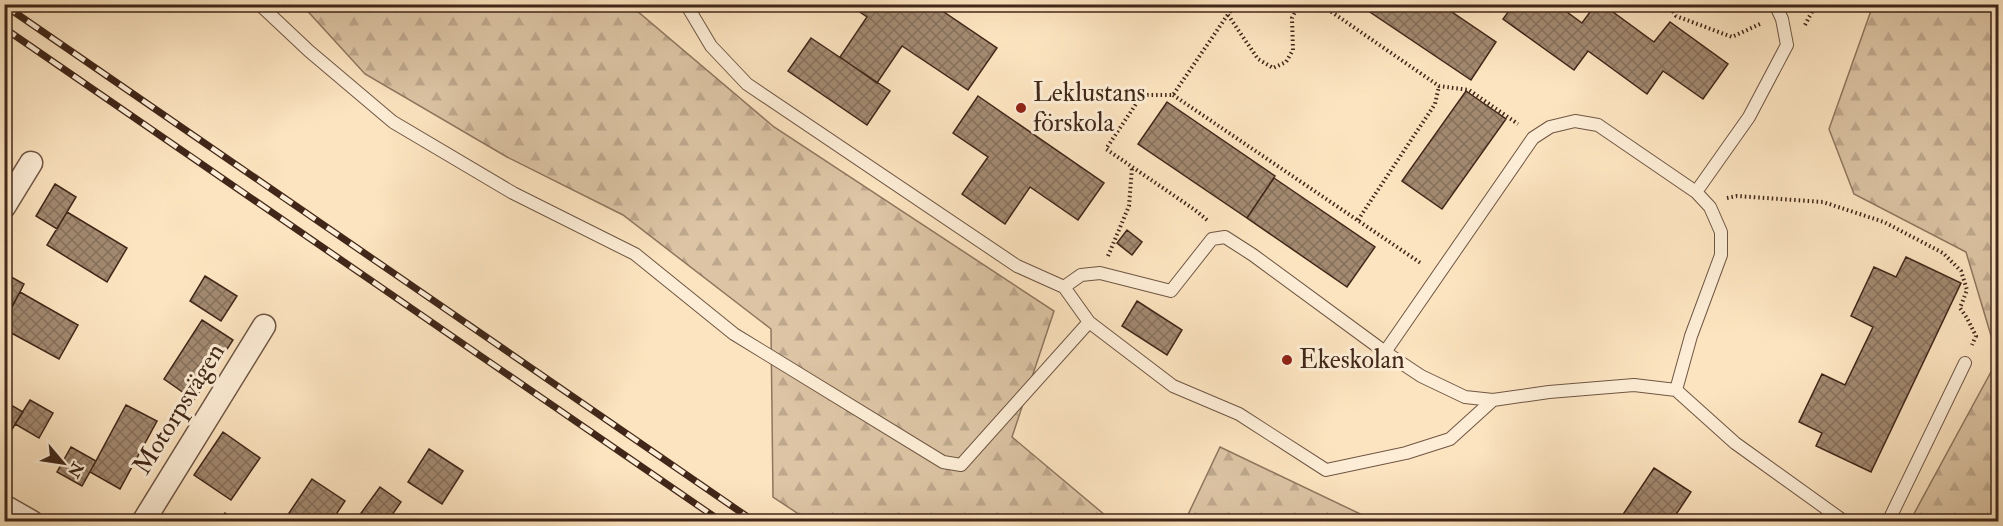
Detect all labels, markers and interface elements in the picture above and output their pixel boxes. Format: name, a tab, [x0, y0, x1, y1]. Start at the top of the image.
place label: Leklustans förskola	[1033, 77, 1146, 139]
marker: Leklustans förskola	[1014, 101, 1028, 115]
street label: Motorpsvägen	[126, 338, 233, 481]
place label: Ekeskolan	[1299, 344, 1405, 376]
marker: Ekeskolan	[1280, 353, 1294, 367]
north arrow	[33, 433, 93, 493]
text: N	[63, 458, 88, 481]

